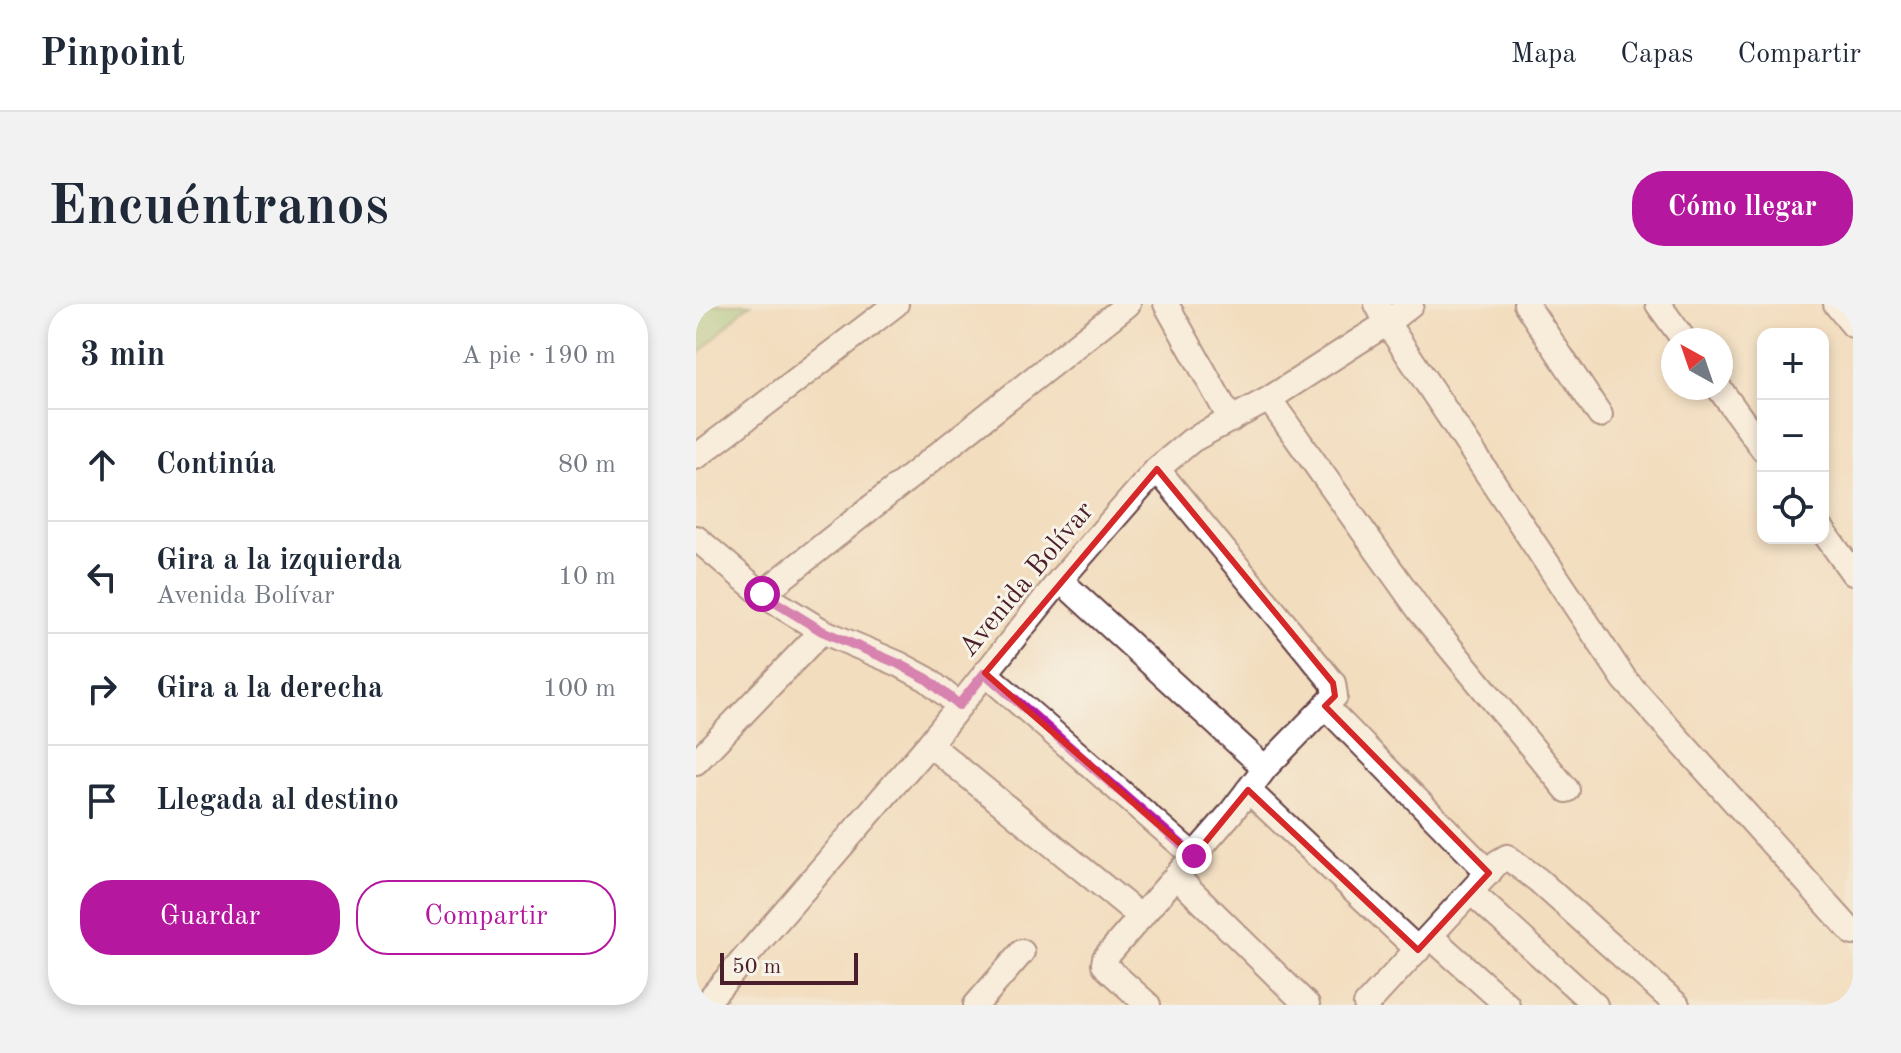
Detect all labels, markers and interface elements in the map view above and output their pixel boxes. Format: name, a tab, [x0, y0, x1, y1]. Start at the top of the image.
text: Pinpoint	[40, 36, 185, 74]
text: Mapa	[1511, 41, 1576, 69]
text: Capas	[1620, 41, 1693, 69]
text: Compartir	[1737, 41, 1861, 69]
button: Cómo llegar	[1632, 171, 1853, 246]
text: Encuéntranos	[48, 180, 389, 236]
north arrow	[1661, 328, 1733, 400]
map controls	[1757, 328, 1829, 544]
button: +	[1757, 328, 1829, 400]
text: 3 min	[80, 339, 165, 373]
text: A pie · 190 m	[461, 343, 616, 369]
button: −	[1757, 400, 1829, 472]
icon: ahead	[80, 443, 124, 487]
text: Continúa	[156, 450, 276, 480]
text: 80 m	[558, 452, 616, 478]
button: locate	[1757, 472, 1829, 544]
street label: Avenida Bolívar	[955, 497, 1100, 663]
text: Gira a la izquierda	[156, 546, 402, 576]
icon: left	[80, 555, 124, 599]
text: 10 m	[558, 564, 616, 590]
route start	[744, 576, 780, 612]
text: Avenida Bolívar	[156, 583, 335, 609]
icon: right	[80, 667, 124, 711]
text: Gira a la derecha	[156, 674, 383, 704]
text: 100 m	[543, 676, 616, 702]
icon: arrive	[80, 779, 124, 823]
text: Llegada al destino	[156, 786, 399, 816]
route end	[1176, 838, 1212, 874]
button: Guardar	[80, 880, 340, 955]
button: Compartir	[356, 880, 616, 955]
scale bar	[720, 949, 858, 985]
text: 50 m	[732, 956, 781, 978]

